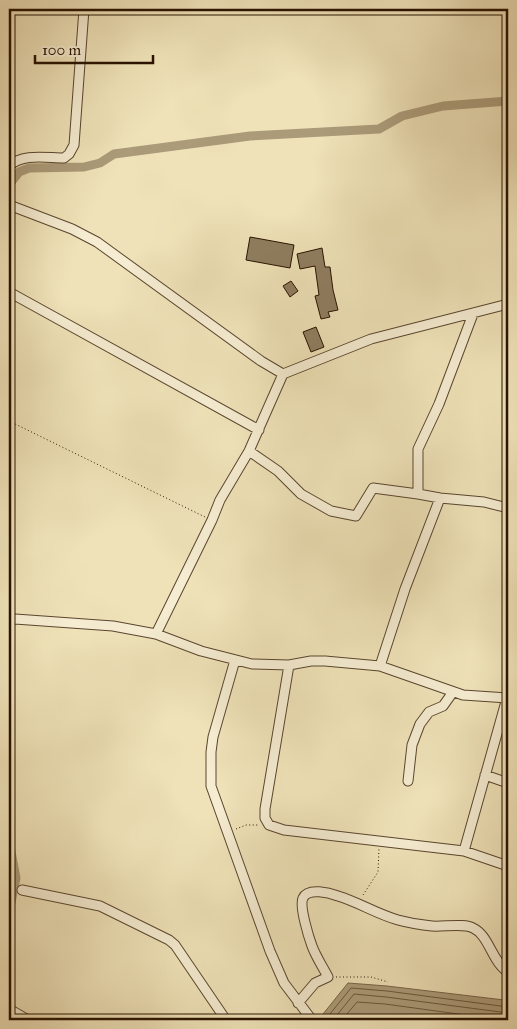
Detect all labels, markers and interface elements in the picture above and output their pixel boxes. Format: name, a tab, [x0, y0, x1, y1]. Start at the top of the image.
scale bar	[35, 32, 152, 64]
text: 100 m	[42, 41, 82, 59]

